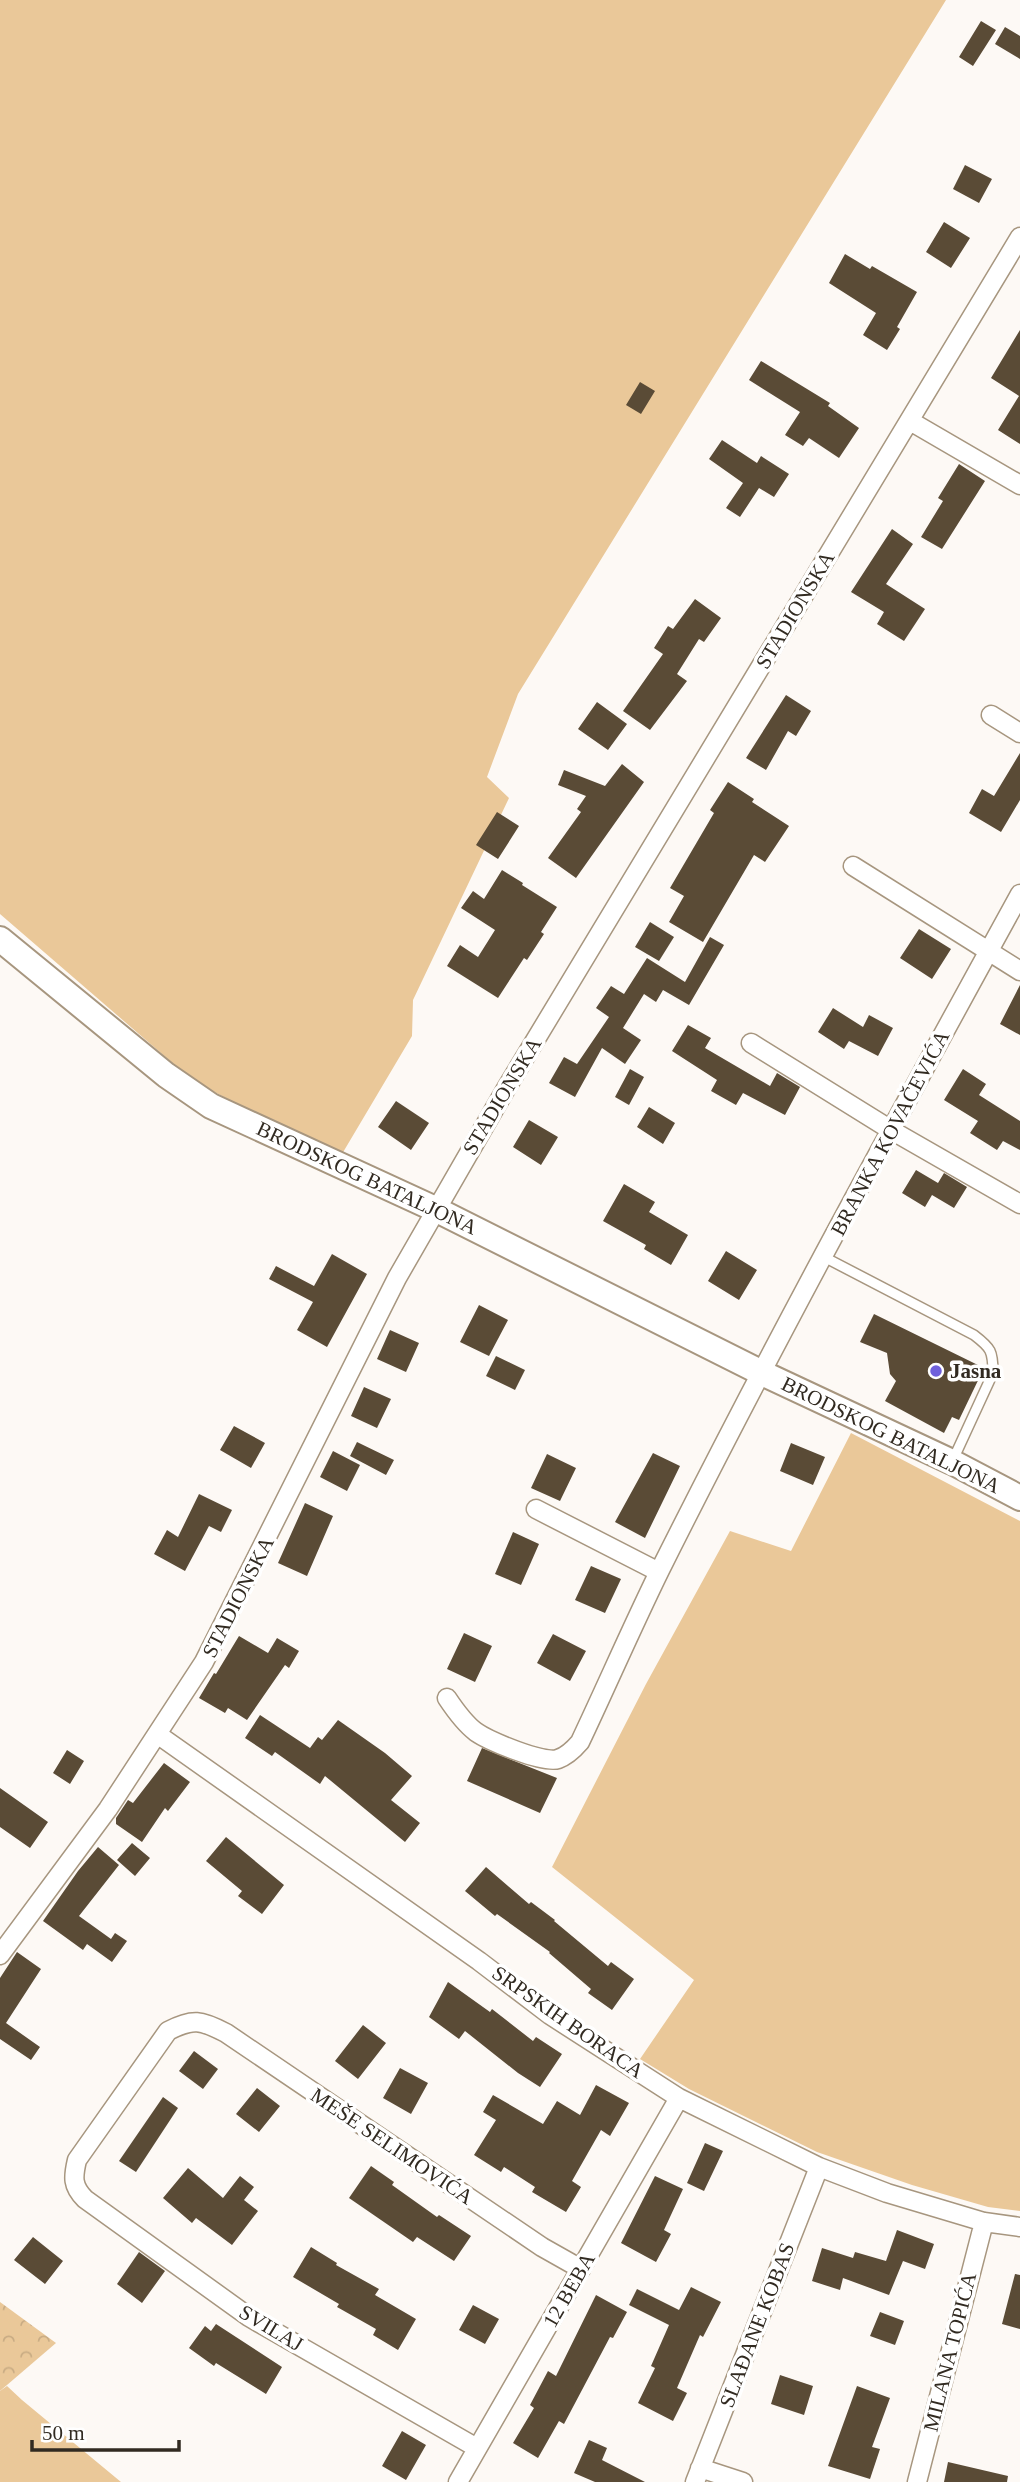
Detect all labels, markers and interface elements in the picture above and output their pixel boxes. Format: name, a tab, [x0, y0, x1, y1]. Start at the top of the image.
street label: STADIONSKA	[751, 546, 840, 673]
street label: BRANKA KOVAČEVIĆA	[826, 1026, 955, 1240]
street label: STADIONSKA	[458, 1032, 547, 1159]
street label: BRODSKOG BATALJONA	[253, 1116, 482, 1240]
place label: Jasna	[950, 1359, 1002, 1383]
marker: Jasna	[928, 1363, 944, 1379]
street label: BRODSKOG BATALJONA	[778, 1372, 1005, 1499]
street label: STADIONSKA	[197, 1532, 279, 1661]
street label: SRPSKIH BORACA	[488, 1961, 649, 2084]
street label: MEŠE SELIMOVIĆA	[306, 2083, 478, 2210]
street label: SLAĐANE KOBAS	[715, 2239, 799, 2411]
street label: 12 BEBA	[538, 2248, 600, 2332]
street label: MILANA TOPIĆA	[919, 2269, 982, 2434]
street label: SVILAJ	[235, 2300, 307, 2356]
scale bar	[32, 2408, 178, 2452]
text: 50 m	[42, 2421, 85, 2445]

